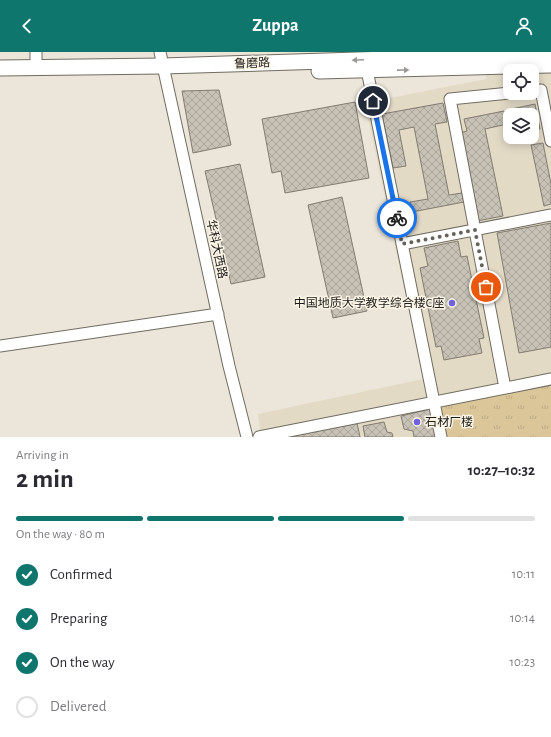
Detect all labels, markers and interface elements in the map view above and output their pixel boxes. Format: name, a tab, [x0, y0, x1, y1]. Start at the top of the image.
icon: back	[16, 15, 38, 37]
icon: person	[513, 15, 535, 37]
text: Zuppa	[252, 17, 299, 35]
street label: 鲁磨路	[234, 55, 270, 70]
one-way arrow	[352, 56, 364, 63]
map controls	[503, 64, 539, 144]
button: locate	[503, 64, 539, 100]
one-way arrow	[397, 66, 409, 73]
pin	[356, 84, 390, 118]
icon: home	[362, 90, 384, 112]
button: layers	[503, 108, 539, 144]
courier	[377, 198, 417, 238]
icon: bike	[386, 207, 408, 229]
street label: 华科大西路	[205, 218, 230, 280]
pin	[469, 270, 503, 304]
icon: bag	[475, 276, 497, 298]
place label: 中国地质大学教学综合楼C座	[294, 296, 444, 309]
marker: 中国地质大学教学综合楼C座	[447, 298, 457, 308]
place label: 石材厂楼	[425, 415, 473, 428]
marker: 石材厂楼	[412, 417, 422, 427]
text: Arriving in	[16, 449, 69, 462]
text: 10:27–10:32	[468, 463, 535, 478]
text: 2 min	[16, 466, 74, 492]
text: On the way · 80 m	[16, 528, 105, 541]
icon: check	[16, 564, 38, 586]
text: Confirmed	[50, 567, 112, 582]
text: 10:11	[512, 568, 535, 581]
icon: check	[16, 608, 38, 630]
text: Preparing	[50, 611, 107, 626]
text: 10:14	[510, 612, 535, 625]
icon: check	[16, 652, 38, 674]
text: On the way	[50, 655, 115, 670]
text: 10:23	[509, 656, 535, 669]
text: Delivered	[50, 699, 107, 714]

